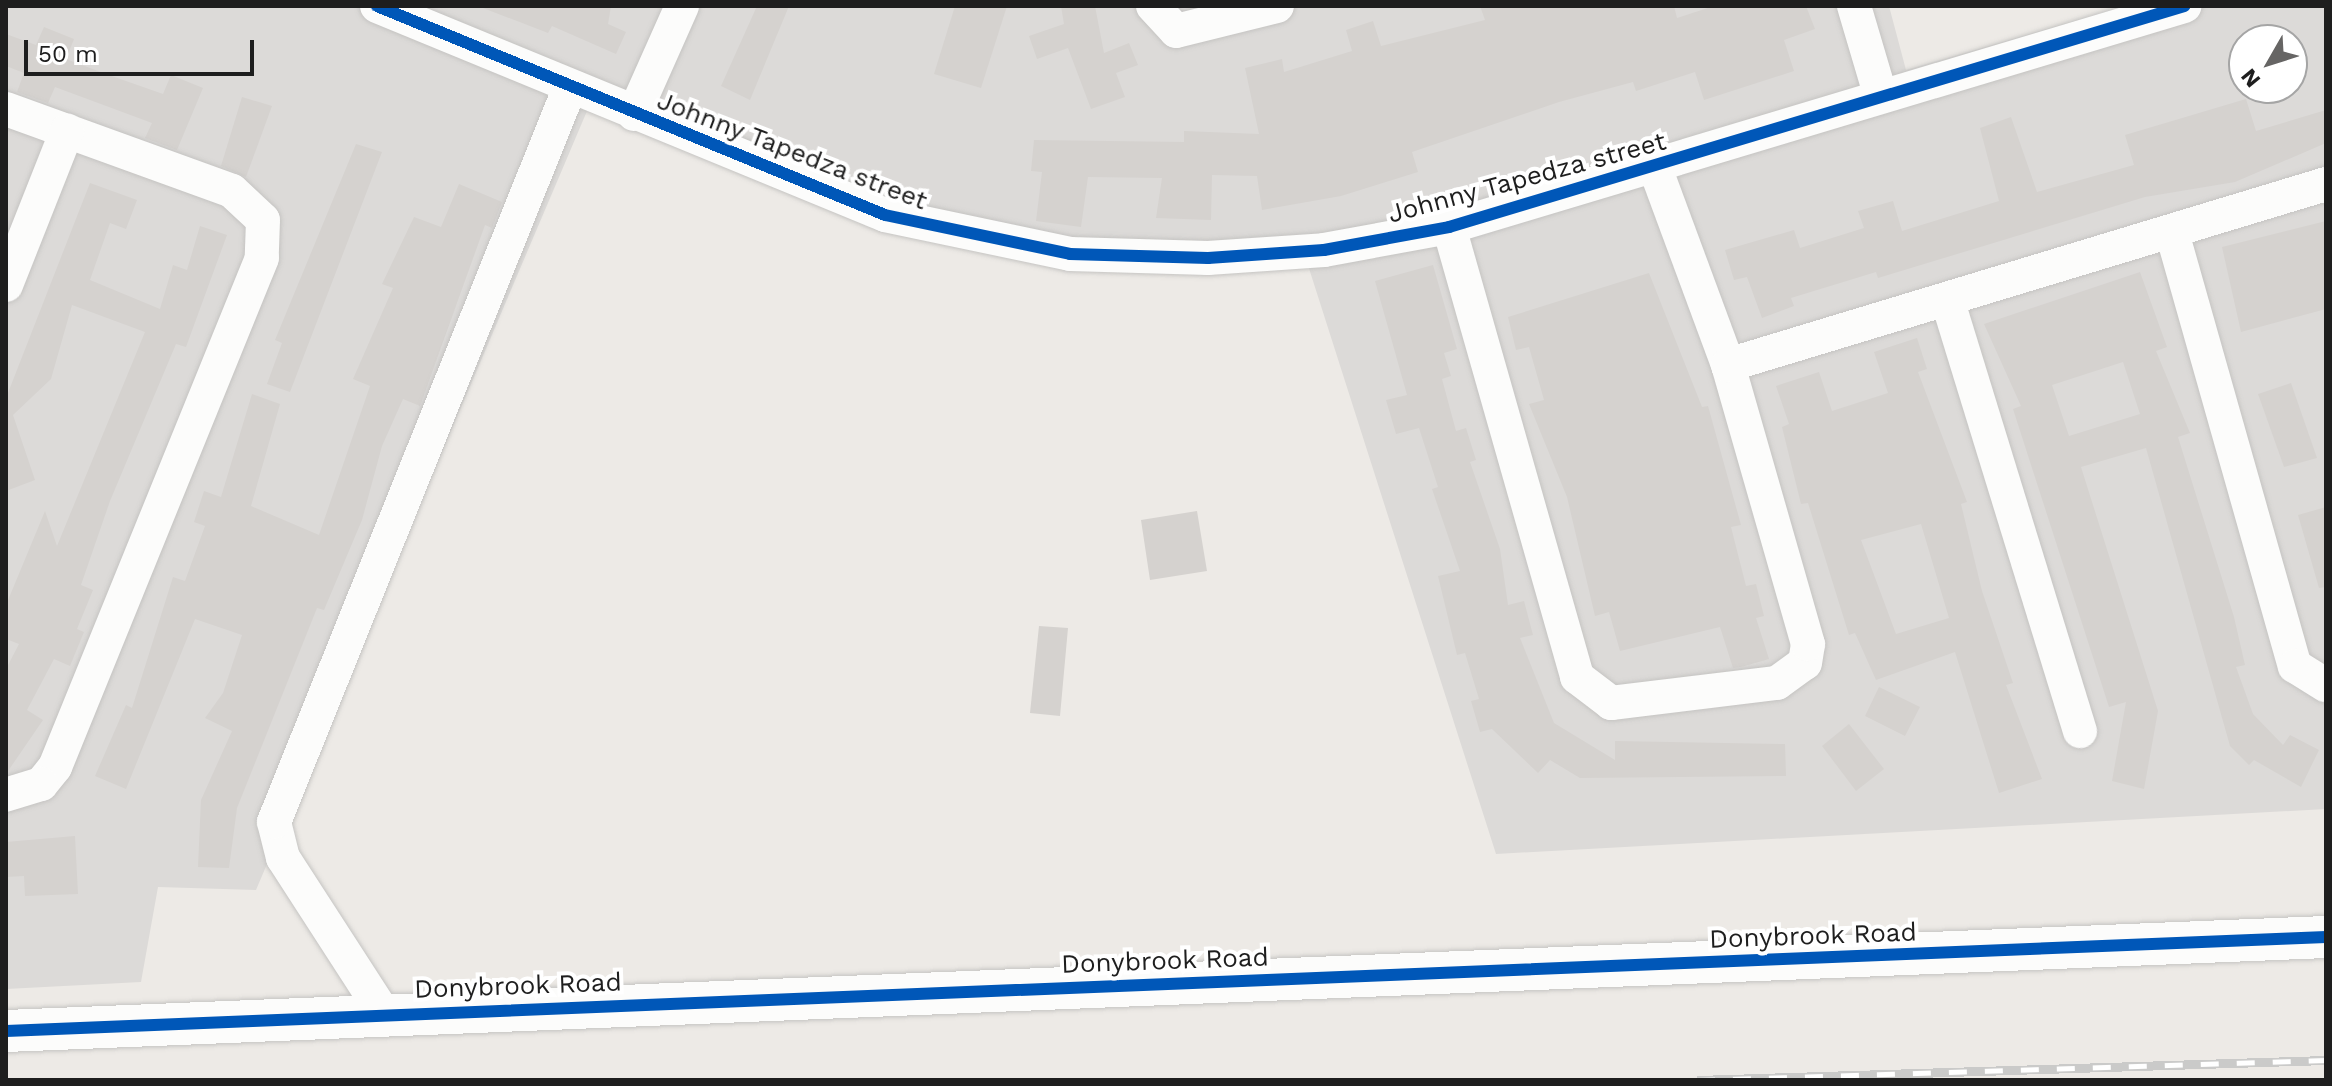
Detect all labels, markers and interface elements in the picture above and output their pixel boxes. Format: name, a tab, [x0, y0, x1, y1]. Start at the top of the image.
scale bar	[28, 24, 258, 74]
north arrow	[2228, 24, 2308, 104]
text: 50 m	[38, 40, 98, 68]
text: N	[2236, 64, 2265, 92]
street label: Johnny Tapedza street	[652, 85, 932, 217]
street label: Johnny Tapedza street	[1384, 126, 1670, 230]
street label: Donybrook Road	[1708, 917, 1918, 955]
street label: Donybrook Road	[1060, 942, 1270, 980]
street label: Donybrook Road	[413, 967, 623, 1005]

